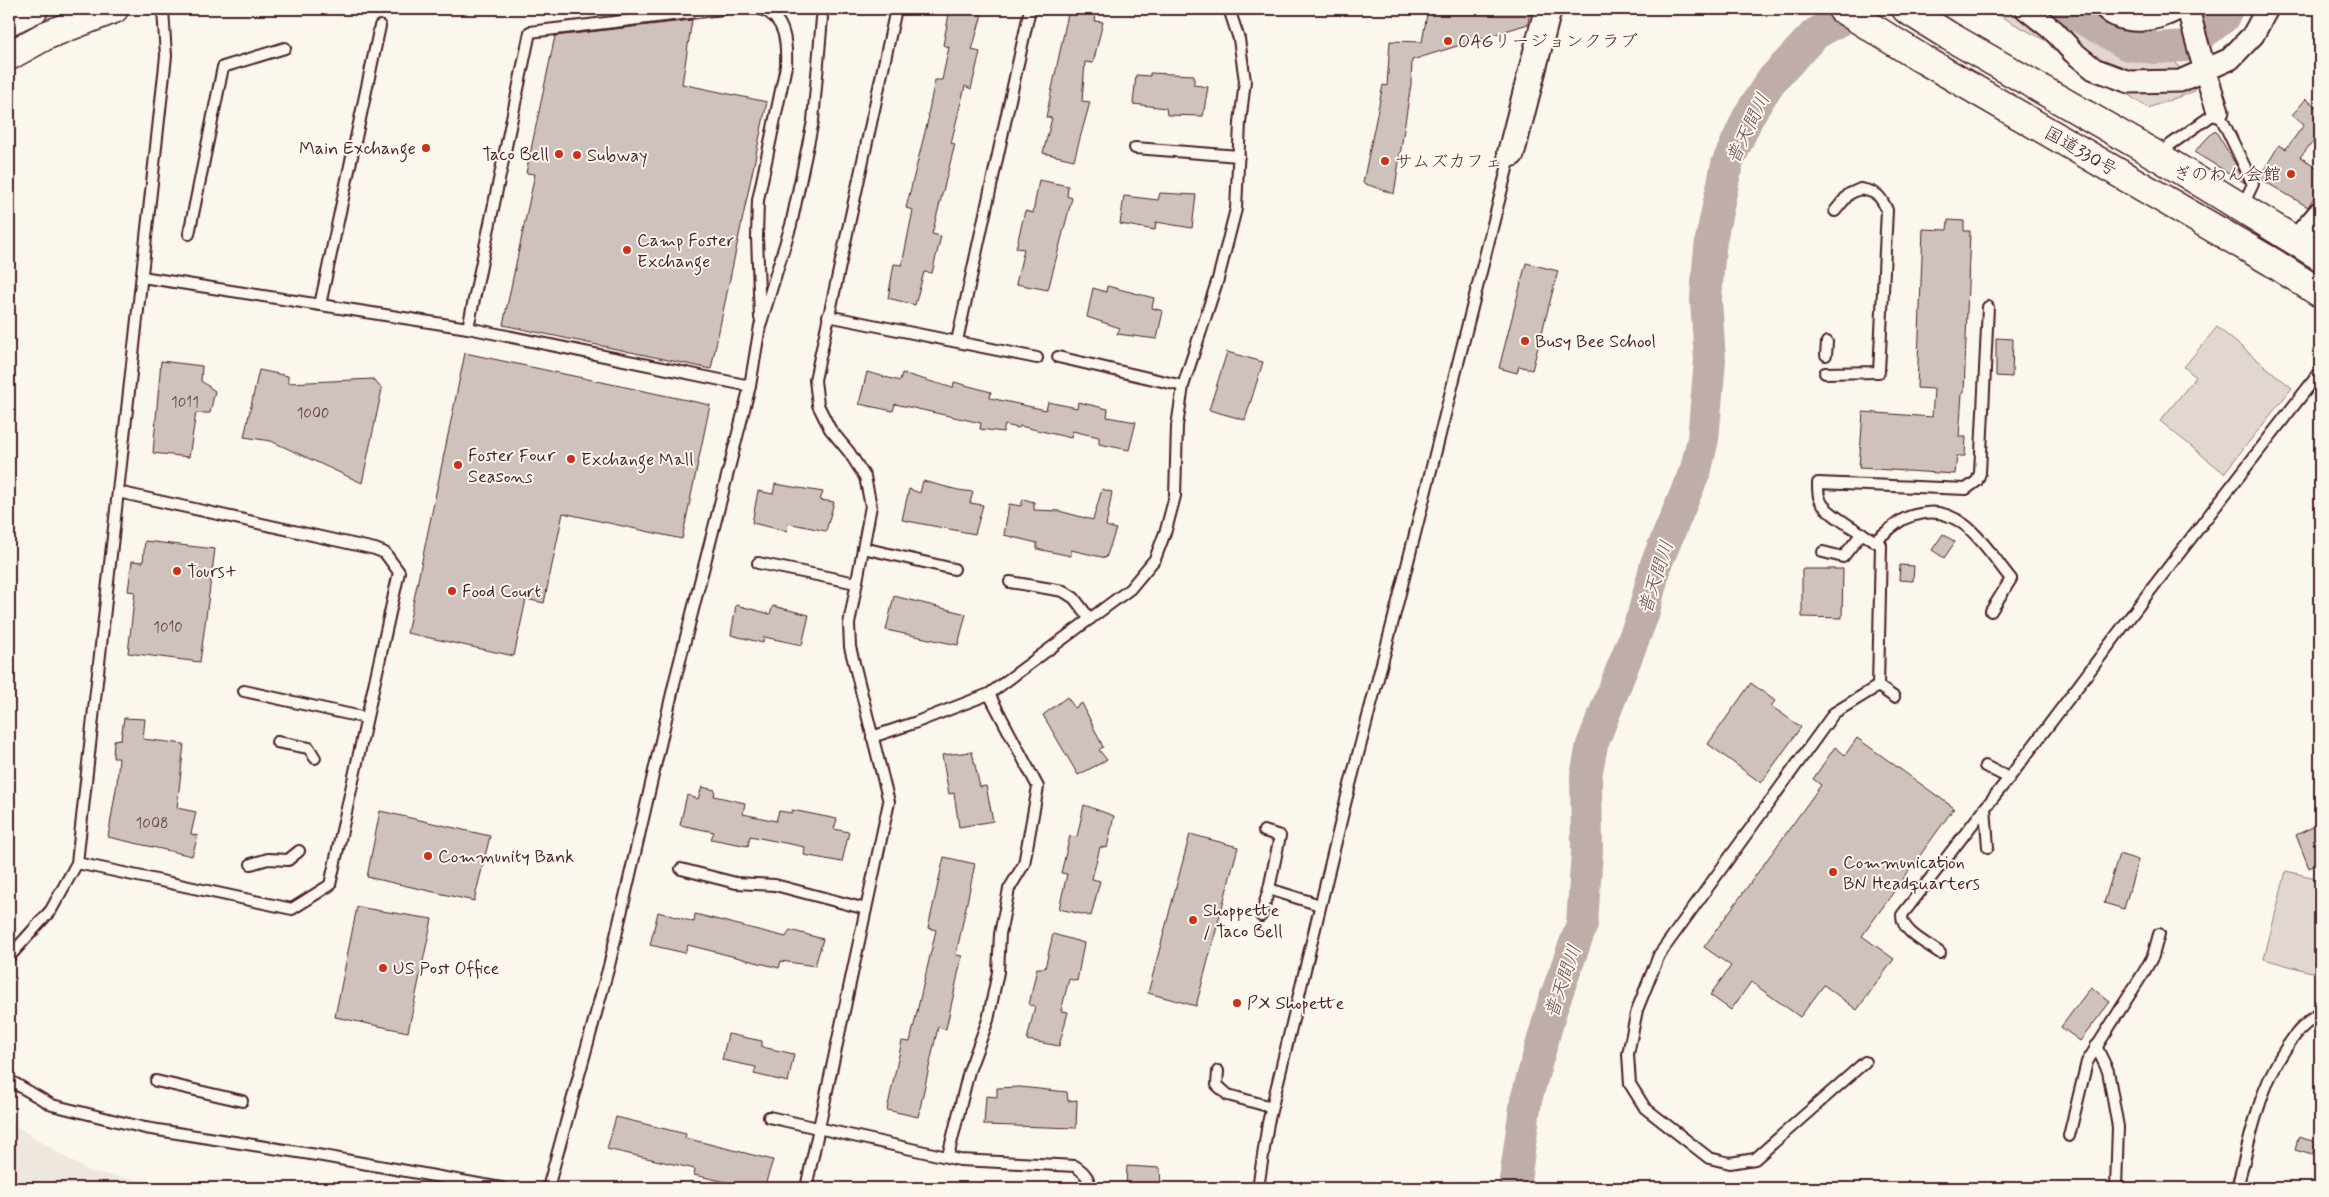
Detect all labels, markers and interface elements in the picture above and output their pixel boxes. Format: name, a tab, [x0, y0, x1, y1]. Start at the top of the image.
place label: OAGリージョンクラブ	[1458, 30, 1638, 54]
marker: OAGリージョンクラブ	[1442, 35, 1454, 47]
water label: 普天間川	[1720, 89, 1776, 168]
street label: 国道330号	[2040, 121, 2121, 182]
place label: Main Exchange	[299, 137, 416, 163]
marker: Main Exchange	[420, 142, 432, 154]
place label: Taco Bell	[482, 143, 549, 167]
place label: Subway	[587, 144, 648, 168]
marker: Taco Bell	[553, 148, 565, 160]
marker: Subway	[571, 149, 583, 161]
place label: サムズカフェ	[1395, 150, 1502, 174]
marker: サムズカフェ	[1379, 155, 1391, 167]
place label: ぎのわん会館	[2173, 163, 2281, 187]
marker: ぎのわん会館	[2285, 168, 2297, 180]
place label: Camp Foster Exchange	[637, 229, 735, 276]
marker: Camp Foster Exchange	[621, 244, 633, 256]
place label: Busy Bee School	[1535, 330, 1656, 354]
marker: Busy Bee School	[1519, 335, 1531, 347]
house number: 1011	[171, 393, 199, 413]
house number: 1000	[297, 404, 329, 424]
place label: Foster Four Seasons	[468, 444, 556, 489]
place label: Exchange Mall	[581, 448, 694, 474]
marker: Exchange Mall	[565, 453, 577, 465]
marker: Foster Four Seasons	[452, 459, 464, 471]
water label: 普天間川	[1633, 537, 1680, 617]
place label: Tours+	[187, 560, 237, 584]
marker: Tours+	[171, 565, 183, 577]
place label: Food Court	[462, 580, 542, 604]
marker: Food Court	[446, 585, 458, 597]
house number: 1010	[153, 618, 183, 638]
house number: 1008	[136, 814, 168, 834]
place label: Community Bank	[438, 845, 574, 869]
marker: Community Bank	[422, 850, 434, 862]
place label: Communication BN Headquarters	[1843, 851, 1980, 896]
marker: Communication BN Headquarters	[1827, 866, 1839, 878]
place label: Shoppette / Taco Bell	[1203, 899, 1283, 944]
marker: Shoppette / Taco Bell	[1187, 914, 1199, 926]
water label: 普天間川	[1539, 941, 1588, 1021]
place label: US Post Office	[393, 957, 500, 981]
marker: US Post Office	[377, 962, 389, 974]
place label: PX Shopette	[1247, 992, 1344, 1016]
marker: PX Shopette	[1231, 997, 1243, 1009]

